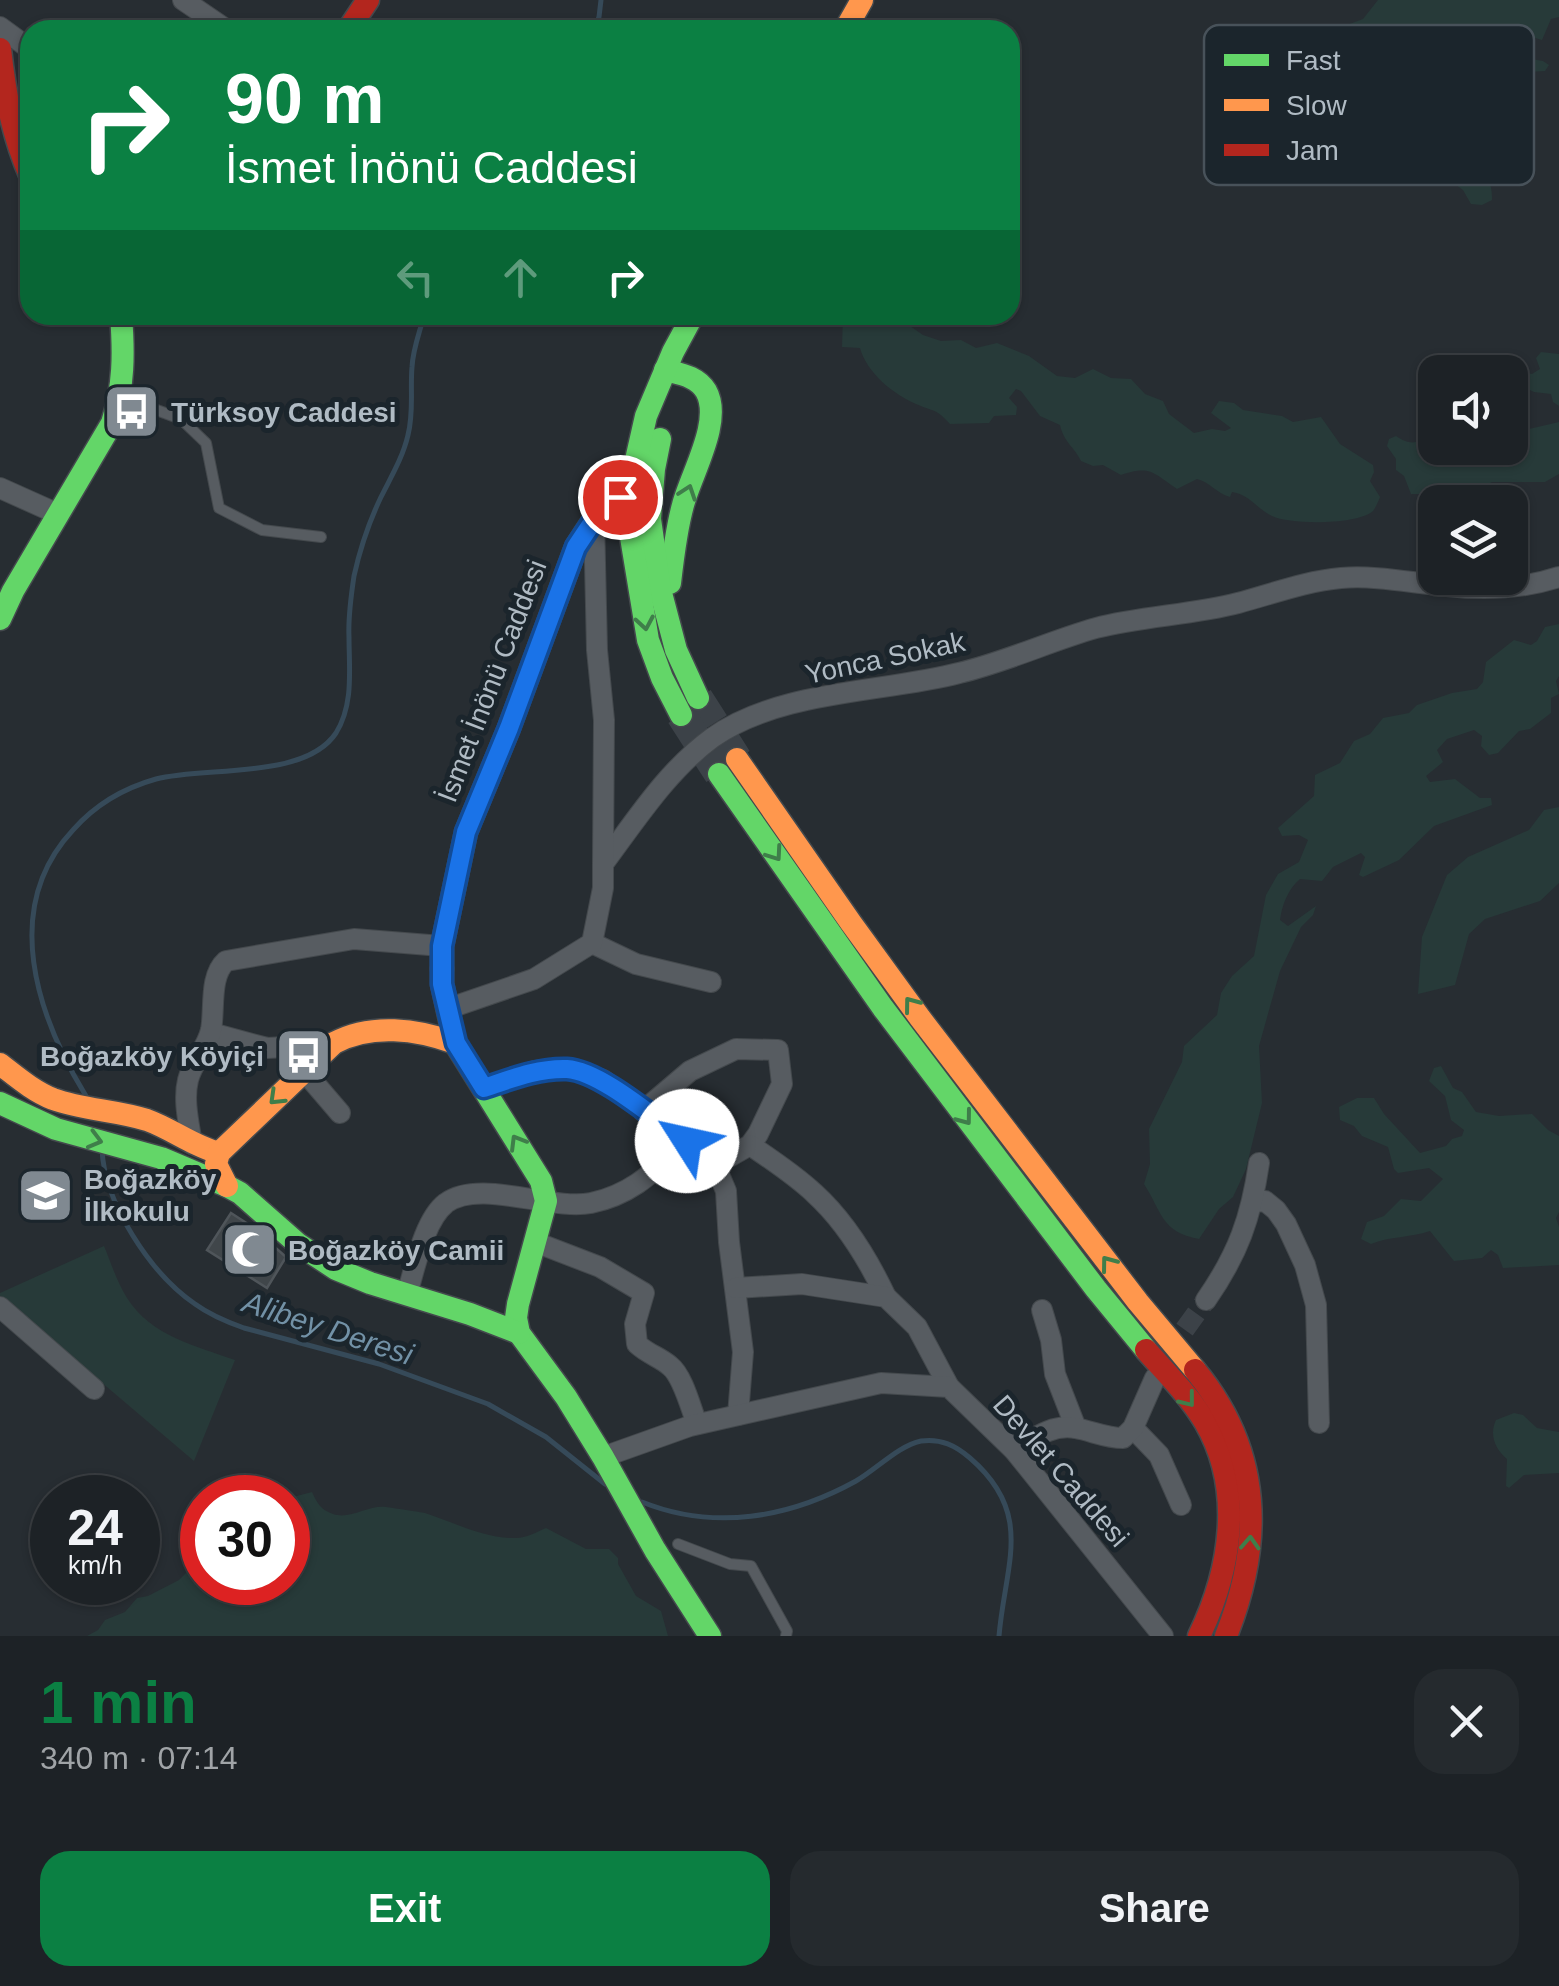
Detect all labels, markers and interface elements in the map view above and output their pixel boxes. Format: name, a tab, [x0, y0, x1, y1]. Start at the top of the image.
legend	[1204, 25, 1534, 185]
text: Fast	[1286, 45, 1341, 76]
icon: right	[60, 60, 190, 190]
text: 90 m	[225, 60, 385, 138]
text: Slow	[1286, 90, 1347, 121]
text: Jam	[1286, 135, 1339, 166]
text: İsmet İnönü Caddesi	[225, 142, 638, 193]
icon: left	[388, 250, 443, 305]
icon: ahead	[493, 250, 548, 305]
icon: right	[598, 250, 653, 305]
map controls	[1418, 355, 1528, 595]
button: sound	[1418, 355, 1528, 465]
bus stop icon: Türksoy Caddesi	[102, 382, 162, 442]
place label: Türksoy Caddesi	[171, 397, 397, 428]
pin	[578, 455, 663, 540]
icon: arrive	[593, 470, 648, 525]
one-way arrow	[676, 484, 697, 501]
button: layers	[1418, 485, 1528, 595]
street label: İsmet İnönü Caddesi	[432, 556, 552, 806]
one-way arrow	[634, 615, 655, 631]
street label: Yonca Sokak	[802, 626, 969, 690]
one-way arrow	[763, 843, 781, 861]
one-way arrow	[905, 997, 923, 1015]
bus stop icon: Boğazköy Köyiçi	[273, 1026, 333, 1086]
place label: Boğazköy Köyiçi	[40, 1041, 264, 1072]
one-way arrow	[270, 1086, 288, 1104]
position arrow	[635, 1089, 739, 1193]
one-way arrow	[953, 1106, 971, 1124]
one-way arrow	[86, 1128, 103, 1149]
one-way arrow	[510, 1135, 529, 1153]
place label: Boğazköy İlkokulu	[84, 1164, 217, 1227]
school or university icon: Boğazköy İlkokulu	[15, 1165, 75, 1225]
mosque icon: Boğazköy Camii	[219, 1220, 279, 1280]
place label: Boğazköy Camii	[288, 1235, 504, 1266]
one-way arrow	[1102, 1256, 1120, 1274]
water label: Alibey Deresi	[237, 1284, 418, 1371]
one-way arrow	[1177, 1388, 1194, 1406]
street label: Devlet Caddesi	[987, 1389, 1135, 1553]
speed limit sign: 30	[180, 1475, 310, 1605]
text: 24	[67, 1500, 123, 1556]
one-way arrow	[1239, 1534, 1260, 1550]
text: km/h	[68, 1551, 122, 1579]
text: 1 min	[40, 1669, 197, 1736]
button: close	[1414, 1669, 1519, 1774]
text: 340 m · 07:14	[40, 1740, 237, 1776]
button: Exit	[40, 1851, 770, 1966]
button: Share	[790, 1851, 1519, 1966]

